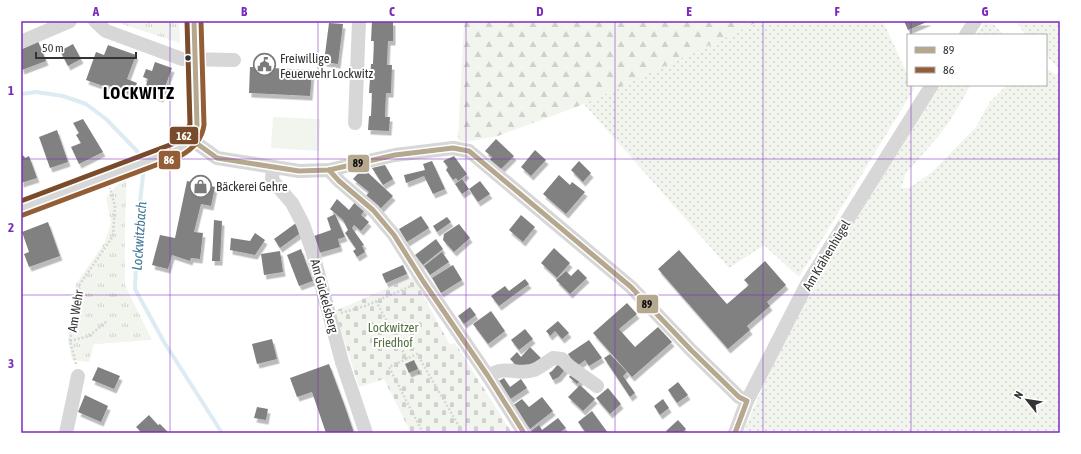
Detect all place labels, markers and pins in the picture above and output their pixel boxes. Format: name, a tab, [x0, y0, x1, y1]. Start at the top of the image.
place label: Freiwillige Feuerwehr Lockwitz	[280, 51, 374, 81]
public building icon: Freiwillige Feuerwehr Lockwitz	[251, 52, 277, 78]
unlabelled marker	[183, 53, 193, 63]
shop icon: Bäckerei Gehre	[187, 173, 213, 199]
place label: Bäckerei Gehre	[216, 179, 288, 194]

